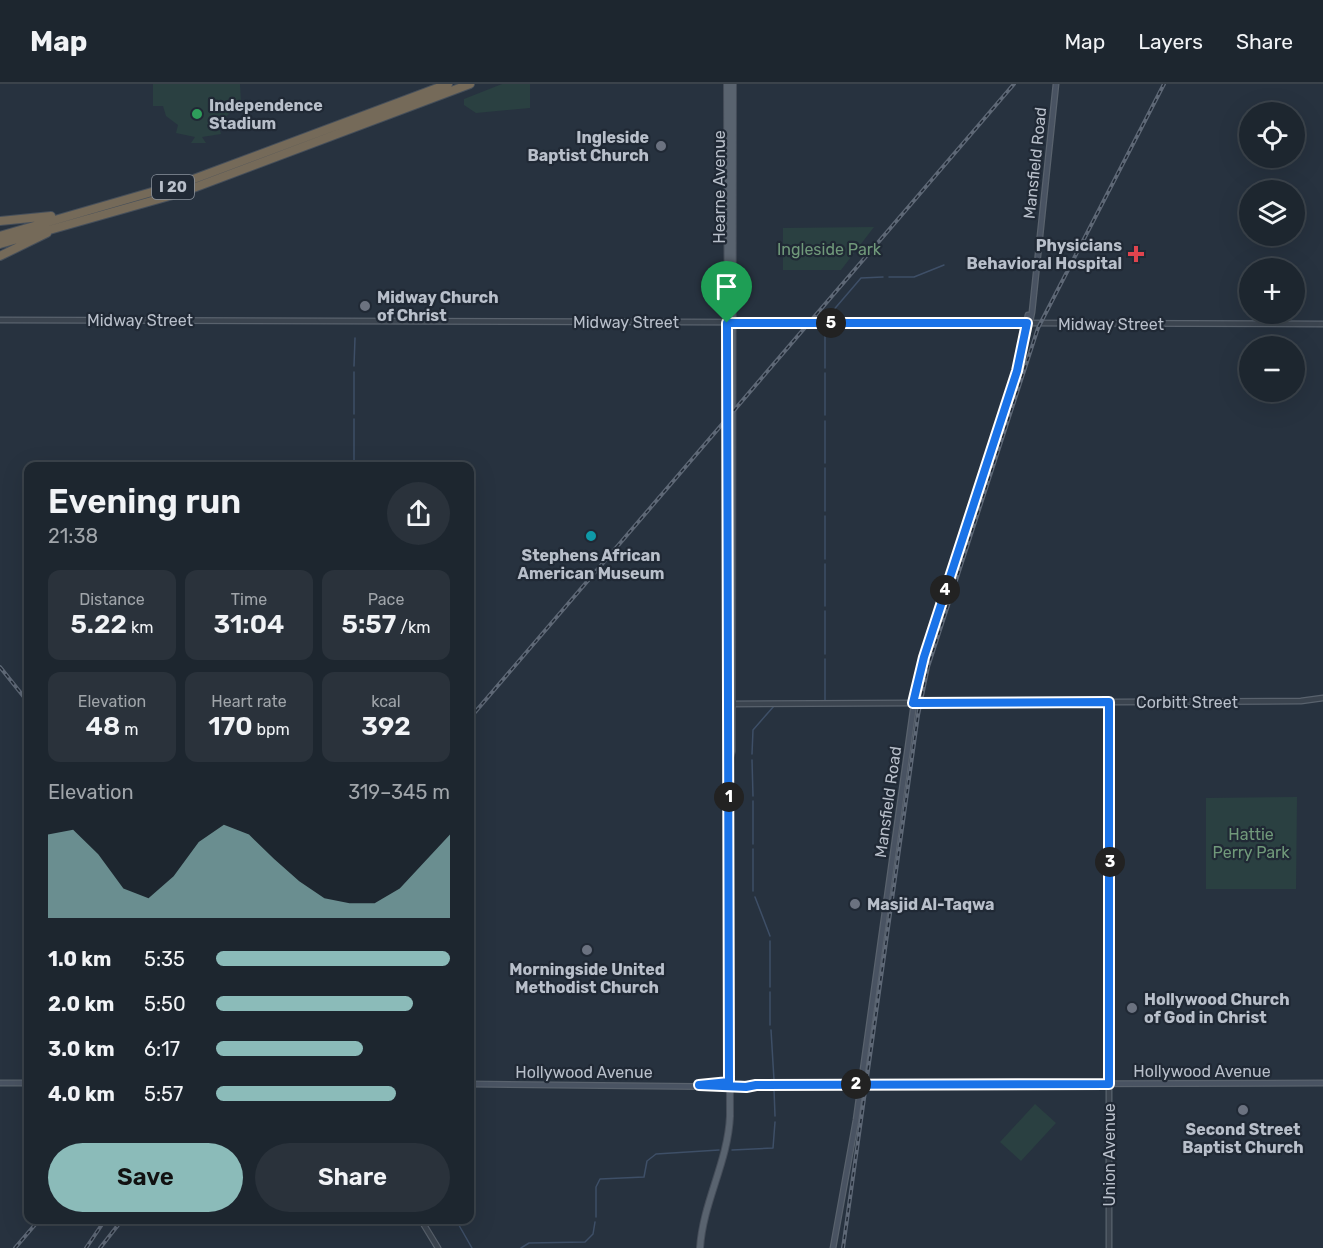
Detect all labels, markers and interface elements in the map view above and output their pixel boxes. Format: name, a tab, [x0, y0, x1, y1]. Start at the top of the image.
text: Map	[30, 25, 87, 58]
text: Map	[1064, 29, 1105, 54]
text: Layers	[1138, 29, 1203, 54]
text: Share	[1236, 29, 1293, 54]
place label: Independence Stadium	[209, 96, 323, 133]
map controls	[1239, 102, 1305, 402]
button: locate	[1239, 102, 1305, 168]
street label: Mansfield Road	[1020, 106, 1050, 220]
marker: Independence Stadium	[190, 107, 204, 121]
place label: Ingleside Baptist Church	[528, 128, 649, 165]
street label: Hearne Avenue	[710, 130, 729, 244]
marker: Ingleside Baptist Church	[654, 139, 668, 153]
road number: I 20	[152, 175, 194, 199]
button: layers	[1239, 180, 1305, 246]
place label: Physicians Behavioral Hospital	[967, 236, 1122, 273]
park label: Ingleside Park	[777, 240, 882, 259]
marker: Physicians Behavioral Hospital	[1127, 245, 1145, 263]
button: +	[1239, 258, 1305, 324]
pin	[701, 261, 752, 323]
icon: arrive	[710, 270, 743, 303]
place label: Midway Church of Christ	[377, 288, 499, 325]
marker: Midway Church of Christ	[358, 299, 372, 313]
pin: 5	[816, 308, 846, 338]
street label: Midway Street	[87, 311, 193, 330]
street label: Midway Street	[573, 313, 679, 332]
text: 5	[826, 313, 836, 332]
street label: Midway Street	[1058, 315, 1164, 334]
button: −	[1239, 336, 1305, 402]
text: Evening run	[48, 482, 241, 521]
button: share	[387, 482, 450, 545]
text: 21:38	[48, 524, 98, 548]
marker: Stephens African American Museum	[584, 529, 598, 543]
place label: Stephens African American Museum	[518, 546, 664, 583]
pin: 4	[930, 575, 960, 605]
text: 4	[940, 580, 950, 599]
text: Distance	[79, 590, 145, 609]
text: Time	[231, 590, 267, 609]
text: Pace	[368, 590, 404, 609]
text: 5.22	[71, 609, 127, 640]
text: 31:04	[214, 609, 284, 640]
text: 5:57	[342, 609, 396, 640]
text: km	[127, 618, 153, 637]
text: /km	[396, 618, 430, 637]
text: Elevation	[78, 692, 146, 711]
text: Heart rate	[211, 692, 287, 711]
text: kcal	[371, 692, 401, 711]
street label: Corbitt Street	[1136, 693, 1238, 712]
text: 48	[86, 711, 120, 742]
text: 170	[208, 711, 253, 742]
text: 392	[361, 711, 411, 742]
text: m	[120, 720, 138, 739]
text: bpm	[253, 720, 290, 739]
street label: Mansfield Road	[871, 745, 905, 859]
text: Elevation	[48, 780, 134, 804]
text: 319–345 m	[348, 780, 450, 804]
pin: 1	[714, 782, 744, 812]
text: 1	[725, 787, 733, 806]
park label: Hattie Perry Park	[1213, 825, 1290, 862]
pin: 3	[1095, 847, 1125, 877]
text: 3	[1105, 852, 1115, 871]
place label: Masjid Al-Taqwa	[867, 895, 995, 914]
marker: Masjid Al-Taqwa	[848, 897, 862, 911]
marker: Morningside United Methodist Church	[580, 943, 594, 957]
text: 1.0 km	[48, 947, 111, 971]
text: 5:35	[144, 947, 185, 971]
place label: Morningside United Methodist Church	[509, 960, 665, 997]
place label: Hollywood Church of God in Christ	[1144, 990, 1290, 1027]
text: 2.0 km	[48, 992, 114, 1016]
text: 5:50	[144, 992, 186, 1016]
marker: Hollywood Church of God in Christ	[1125, 1001, 1139, 1015]
text: 3.0 km	[48, 1037, 115, 1061]
text: 6:17	[144, 1037, 180, 1061]
street label: Hollywood Avenue	[1133, 1062, 1271, 1081]
street label: Hollywood Avenue	[515, 1063, 653, 1082]
pin: 2	[841, 1069, 871, 1099]
text: 2	[851, 1074, 861, 1093]
text: 4.0 km	[48, 1082, 115, 1106]
text: 5:57	[144, 1082, 183, 1106]
street label: Union Avenue	[1100, 1103, 1119, 1207]
marker: Second Street Baptist Church	[1236, 1103, 1250, 1117]
place label: Second Street Baptist Church	[1182, 1120, 1304, 1157]
button: Save	[48, 1143, 243, 1212]
button: Share	[255, 1143, 450, 1212]

